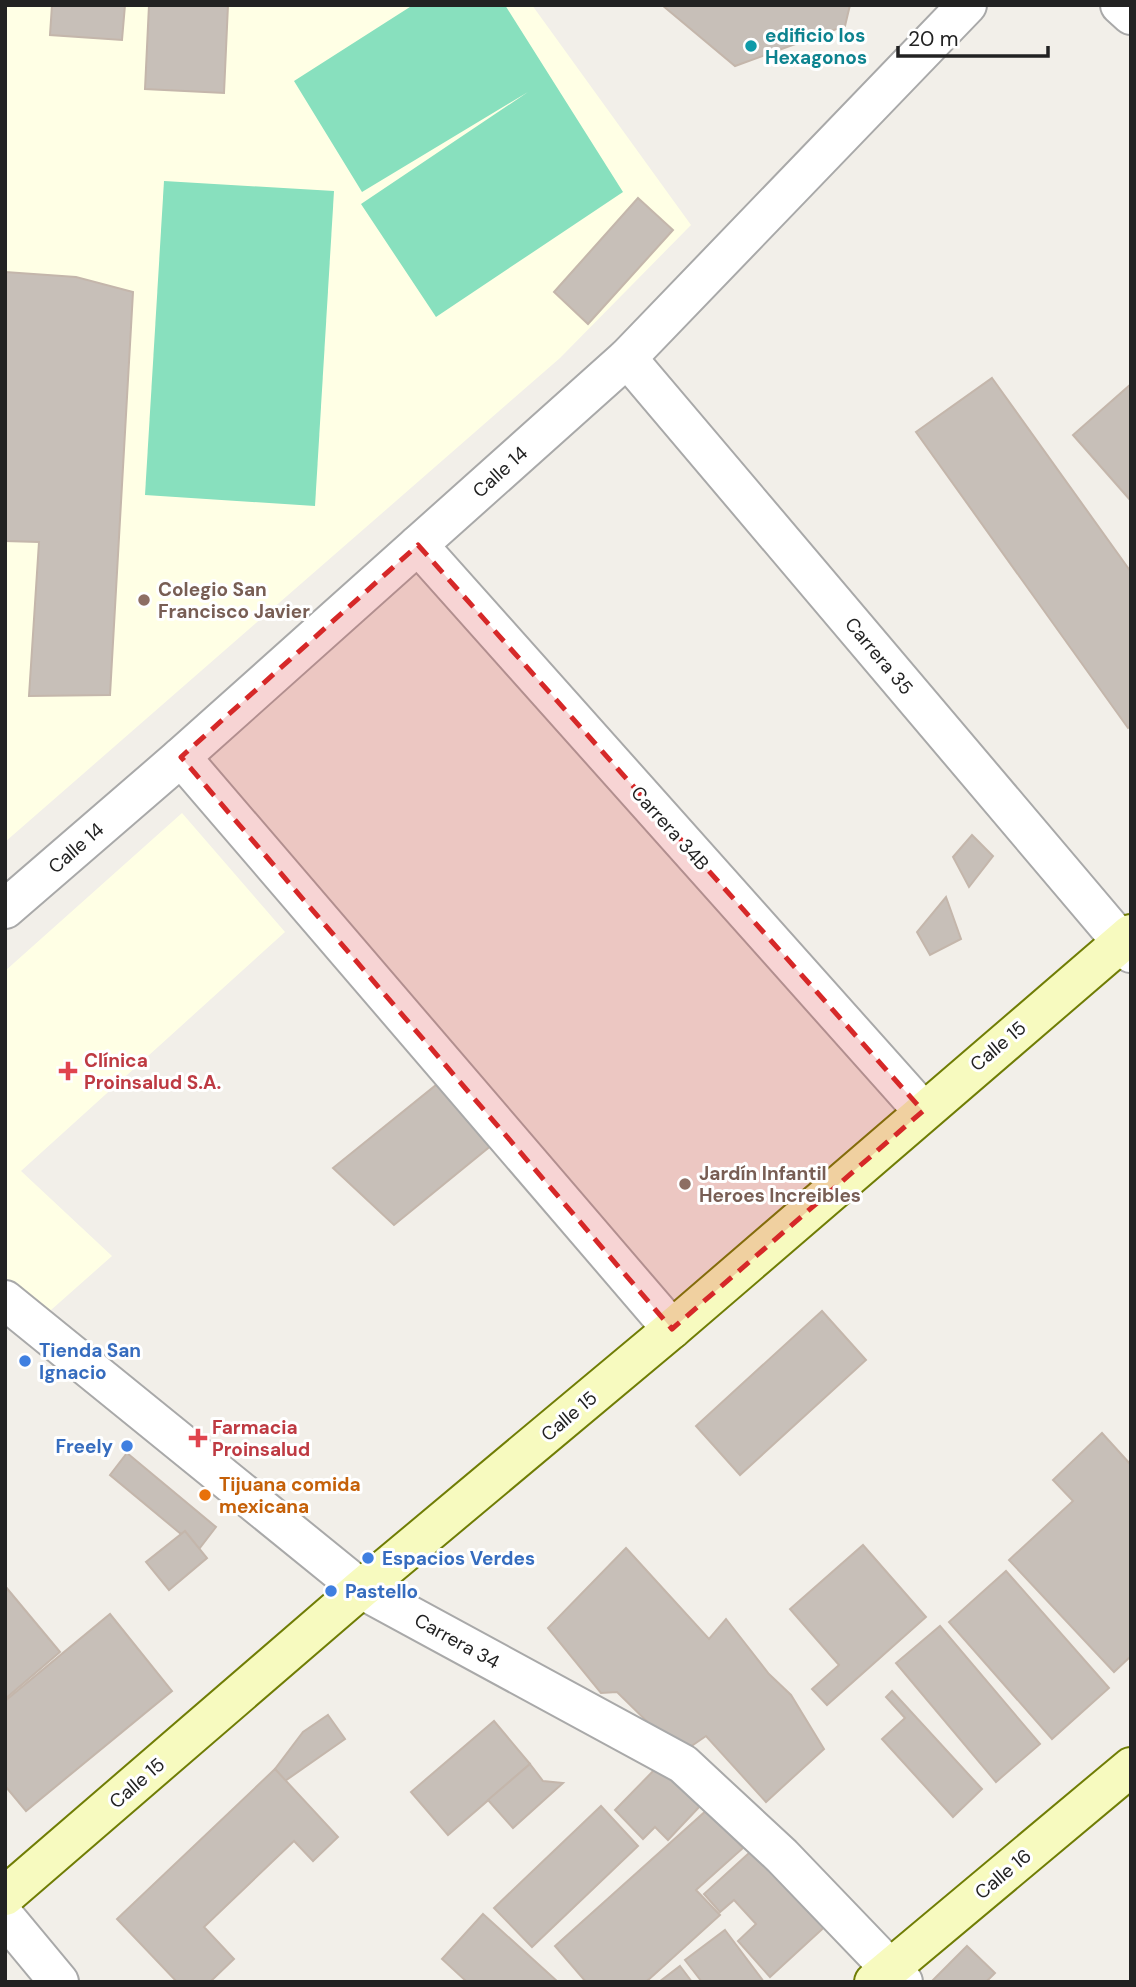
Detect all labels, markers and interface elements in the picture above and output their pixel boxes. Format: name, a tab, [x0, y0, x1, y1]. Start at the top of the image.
scale bar	[898, 14, 1048, 58]
place label: edificio los Hexagonos	[765, 23, 867, 70]
text: 20 m	[908, 25, 959, 53]
marker: edificio los Hexagonos	[743, 38, 759, 54]
street label: Calle 14	[467, 441, 533, 503]
place label: Colegio San Francisco Javier	[158, 577, 310, 624]
marker: Colegio San Francisco Javier	[136, 592, 152, 608]
street label: Carrera 35	[839, 612, 919, 700]
street label: Carrera 34B	[626, 781, 714, 875]
street label: Calle 14	[43, 817, 109, 879]
street label: Calle 15	[965, 1015, 1031, 1077]
place label: Clínica Proinsalud S.A.	[84, 1048, 221, 1095]
marker: Clínica Proinsalud S.A.	[58, 1061, 78, 1081]
place label: Jardín Infantil Heroes Increibles	[699, 1161, 861, 1208]
marker: Jardín Infantil Heroes Increibles	[677, 1176, 693, 1192]
place label: Tienda San Ignacio	[39, 1338, 141, 1385]
marker: Tienda San Ignacio	[17, 1353, 33, 1369]
street label: Calle 15	[536, 1385, 602, 1447]
place label: Farmacia Proinsalud	[212, 1415, 310, 1462]
marker: Farmacia Proinsalud	[190, 1430, 206, 1446]
place label: Freely	[55, 1434, 114, 1459]
marker: Freely	[119, 1438, 135, 1454]
place label: Tijuana comida mexicana	[219, 1472, 361, 1519]
marker: Tijuana comida mexicana	[197, 1487, 213, 1503]
place label: Espacios Verdes	[382, 1546, 535, 1571]
marker: Espacios Verdes	[360, 1550, 376, 1566]
place label: Pastello	[345, 1579, 418, 1604]
marker: Pastello	[323, 1583, 339, 1599]
street label: Carrera 34	[410, 1607, 504, 1675]
street label: Calle 15	[104, 1752, 170, 1814]
street label: Calle 16	[970, 1843, 1036, 1905]

